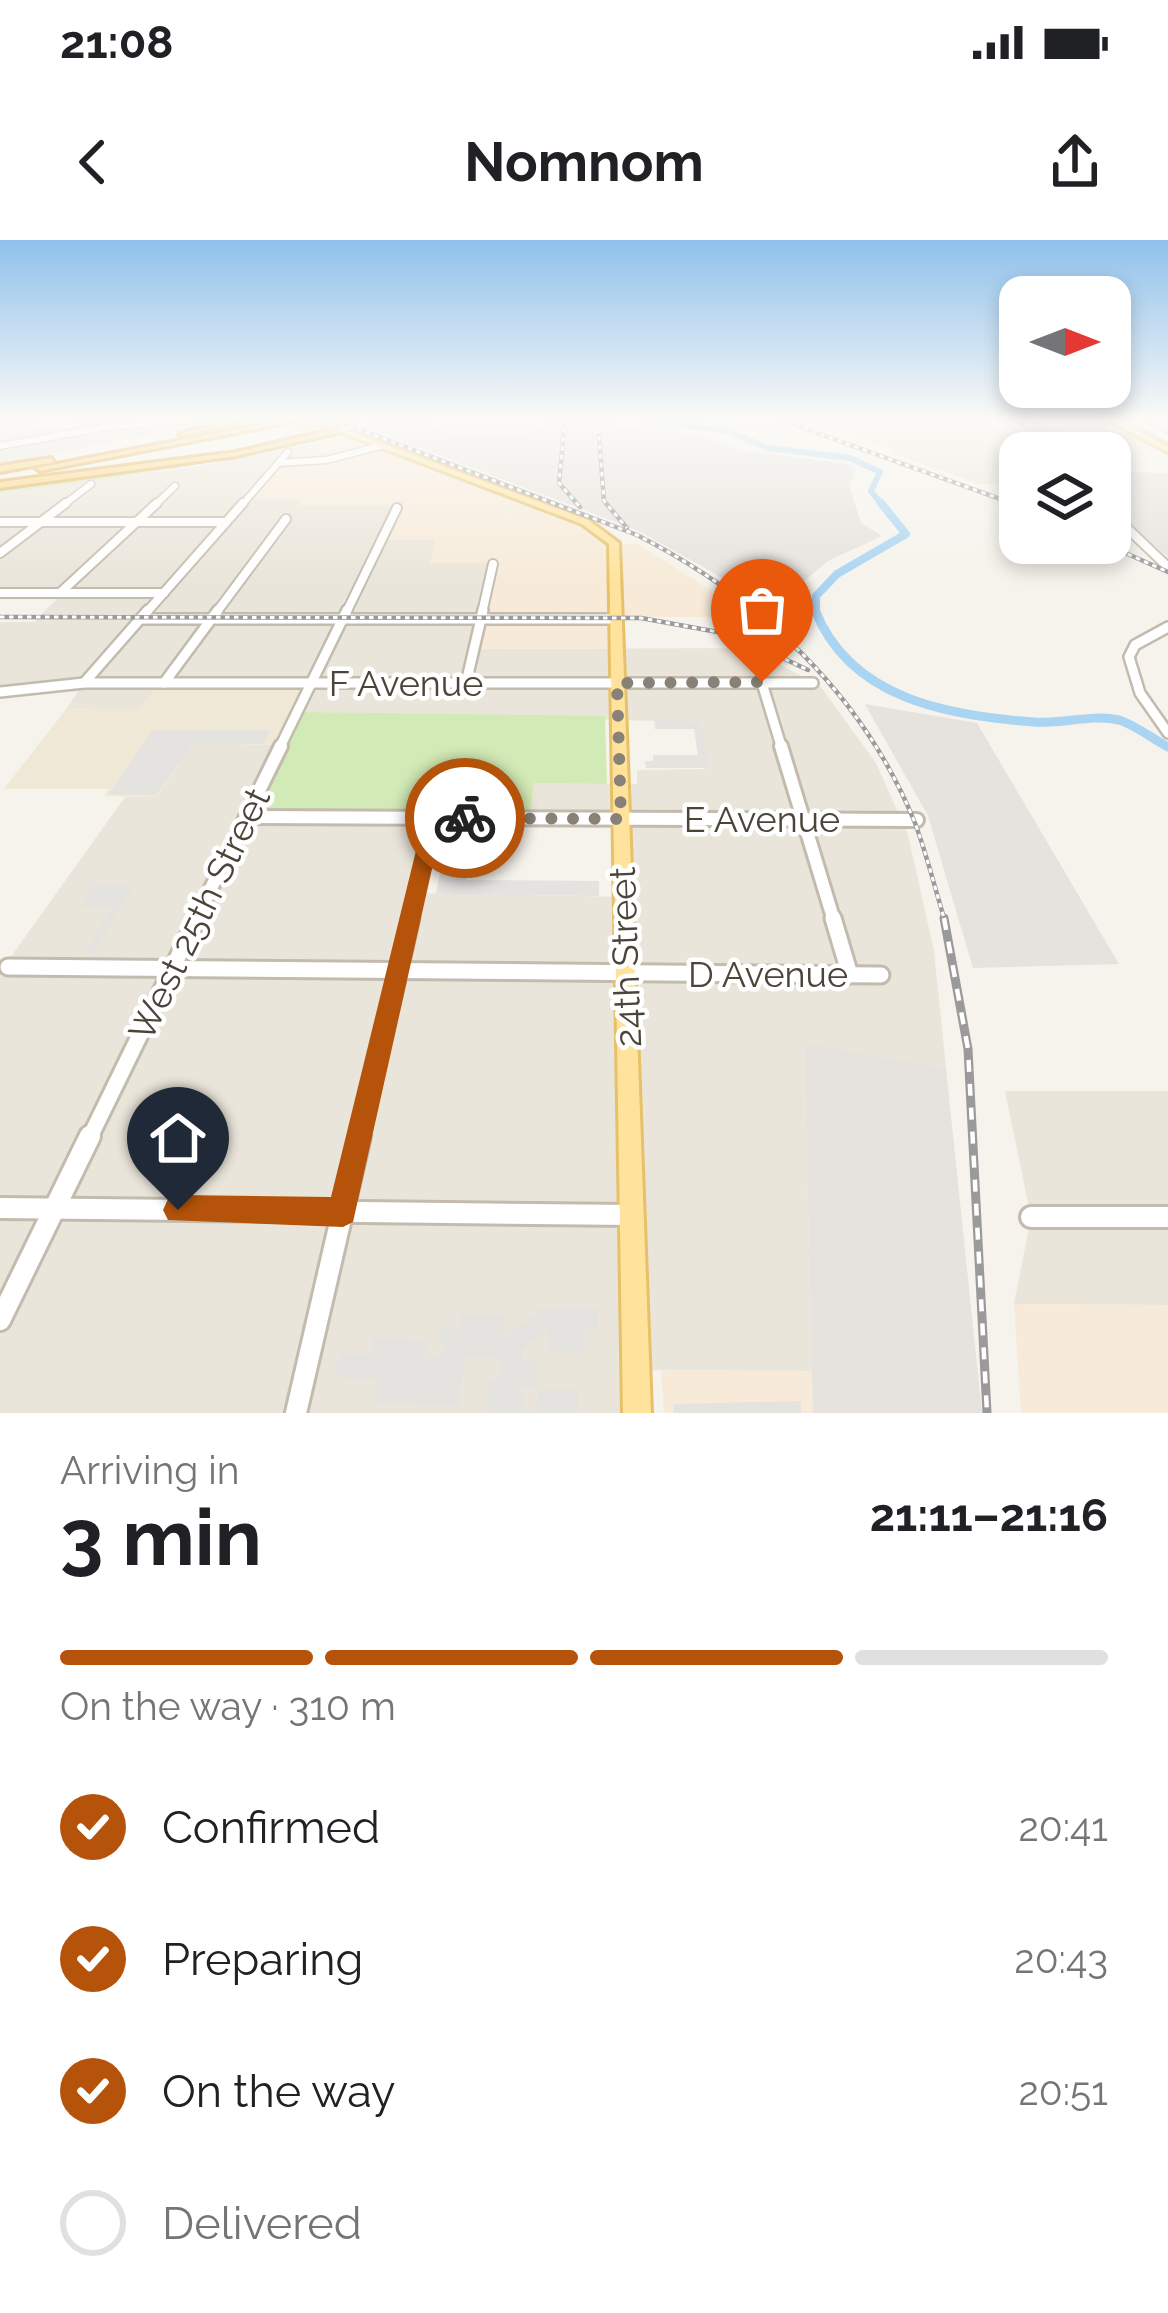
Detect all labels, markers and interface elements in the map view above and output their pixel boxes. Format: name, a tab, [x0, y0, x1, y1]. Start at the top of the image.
text: 21:08	[60, 16, 174, 69]
icon: back	[60, 129, 126, 195]
icon: share	[1042, 129, 1108, 195]
text: Nomnom	[464, 130, 704, 194]
north arrow	[999, 276, 1131, 408]
map controls	[999, 276, 1131, 564]
button: layers	[999, 432, 1131, 564]
pin	[711, 559, 813, 682]
icon: bag	[729, 577, 795, 643]
street label: F Avenue	[329, 662, 483, 704]
courier	[405, 758, 525, 878]
street label: West 25th Street	[120, 781, 278, 1047]
icon: bike	[432, 785, 498, 851]
street label: E Avenue	[684, 798, 840, 840]
street label: 24th Street	[601, 866, 649, 1048]
street label: D Avenue	[688, 953, 848, 995]
pin	[127, 1087, 229, 1210]
icon: home	[145, 1105, 211, 1171]
text: Arriving in	[60, 1447, 240, 1493]
text: 21:11–21:16	[870, 1489, 1108, 1542]
text: 3 min	[60, 1492, 262, 1583]
text: On the way · 310 m	[60, 1683, 396, 1729]
icon: check	[60, 1794, 126, 1860]
text: Confirmed	[162, 1801, 380, 1854]
text: 20:41	[1018, 1804, 1108, 1850]
icon: check	[60, 1926, 126, 1992]
text: Preparing	[162, 1933, 363, 1986]
text: 20:43	[1014, 1936, 1108, 1982]
icon: check	[60, 2058, 126, 2124]
text: On the way	[162, 2065, 396, 2118]
text: 20:51	[1019, 2068, 1108, 2114]
text: Delivered	[162, 2197, 362, 2250]

